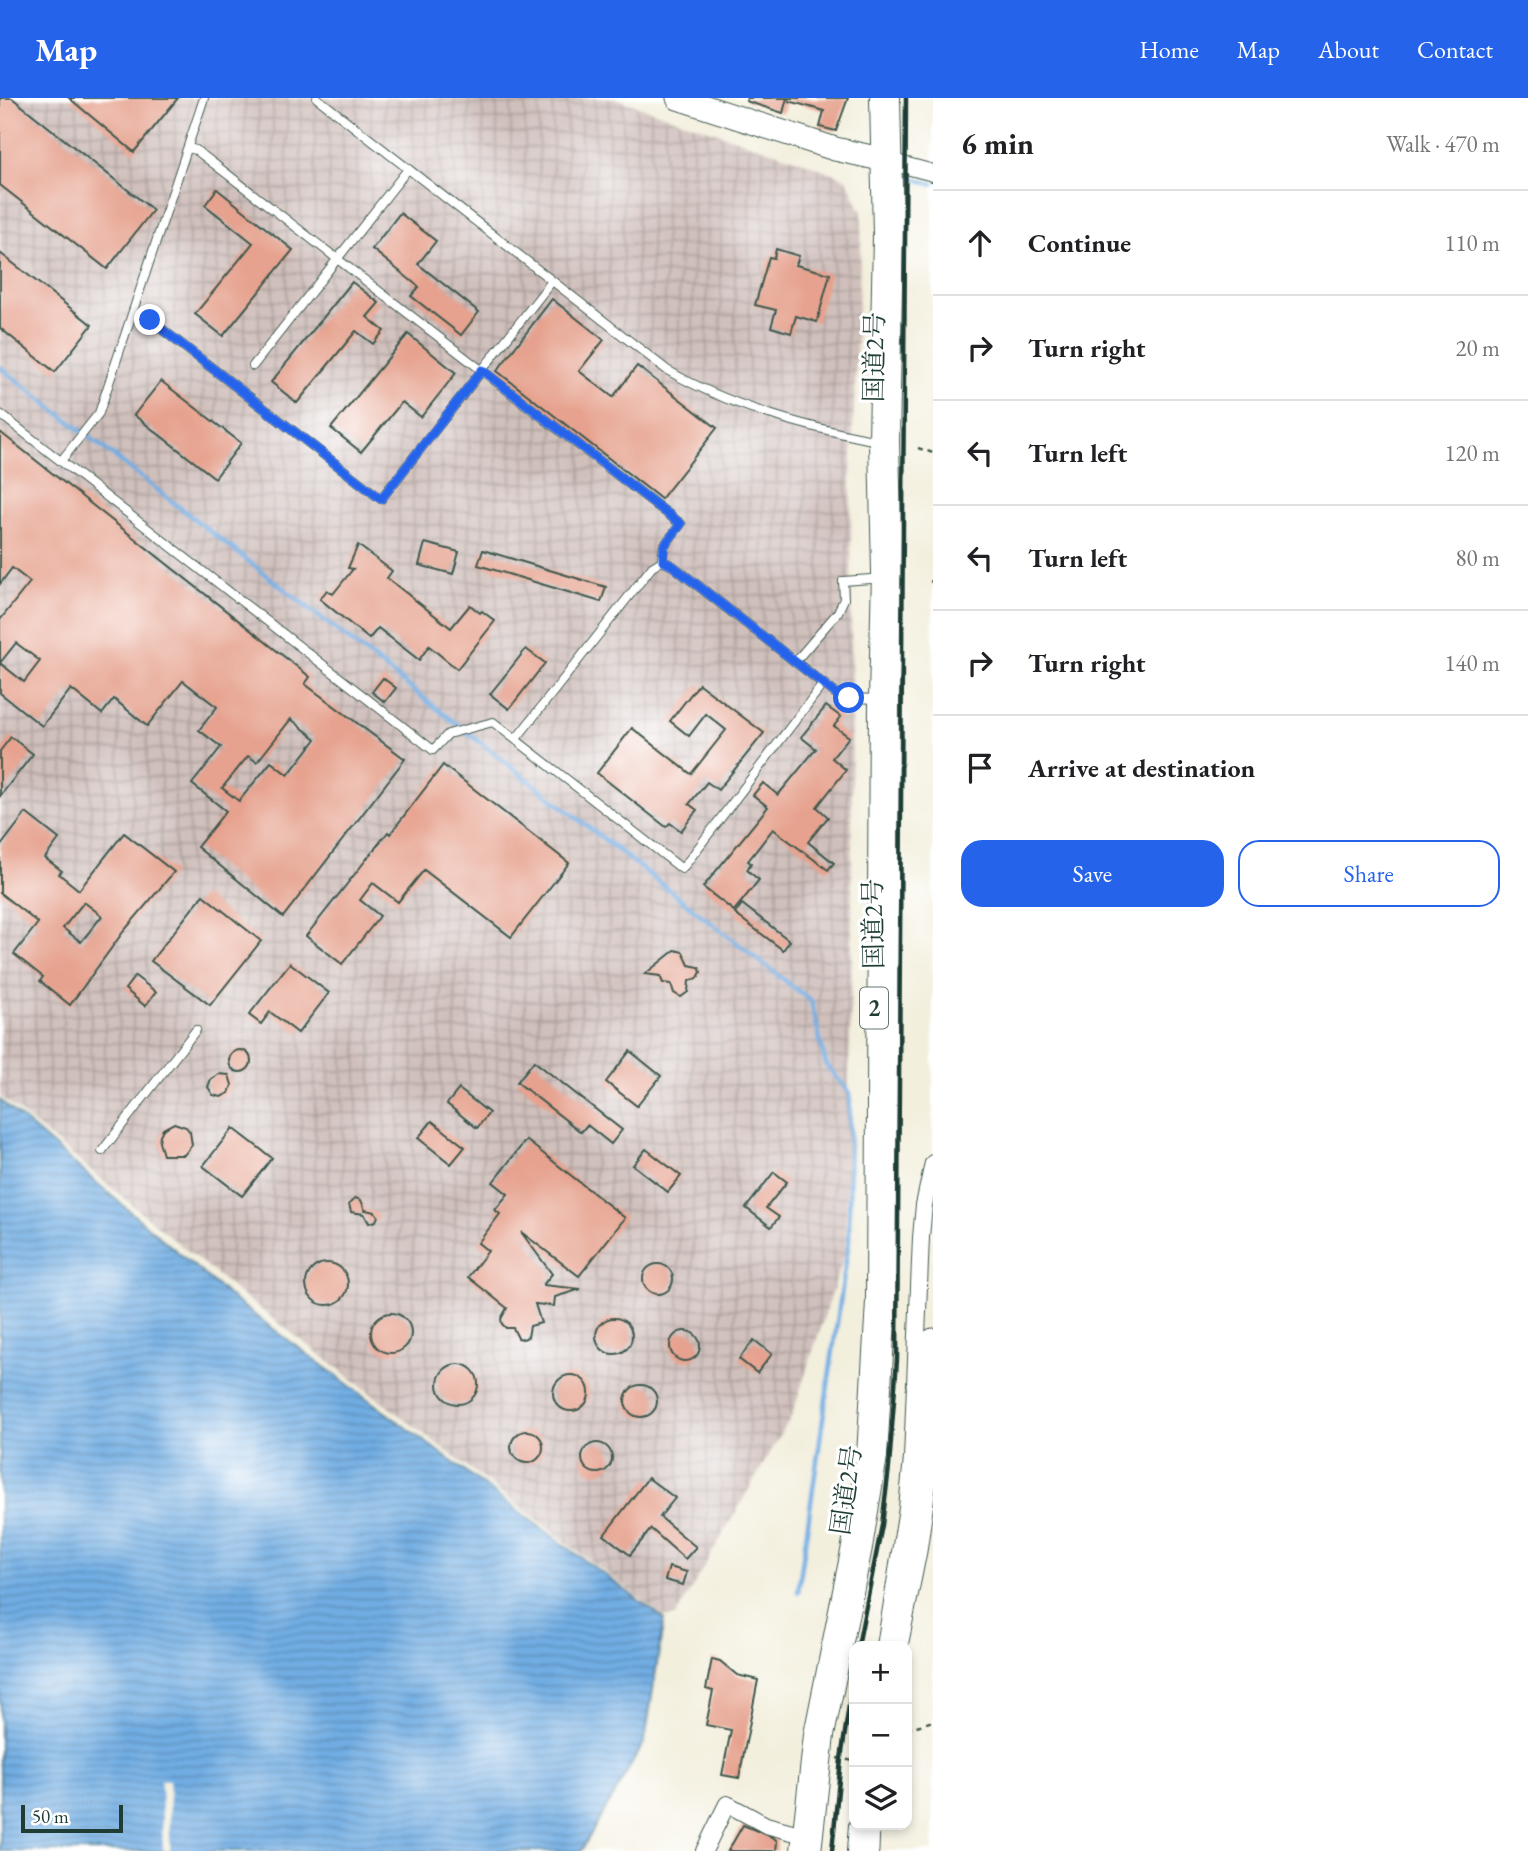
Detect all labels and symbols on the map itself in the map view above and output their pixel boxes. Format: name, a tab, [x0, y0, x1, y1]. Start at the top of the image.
route end	[134, 304, 165, 335]
street label: 国道2号	[856, 311, 892, 403]
route start	[833, 682, 864, 713]
street label: 国道2号	[855, 878, 891, 970]
road number: 2	[860, 988, 888, 1028]
street label: 国道2号	[823, 1443, 869, 1537]
scale bar	[21, 1802, 122, 1834]

